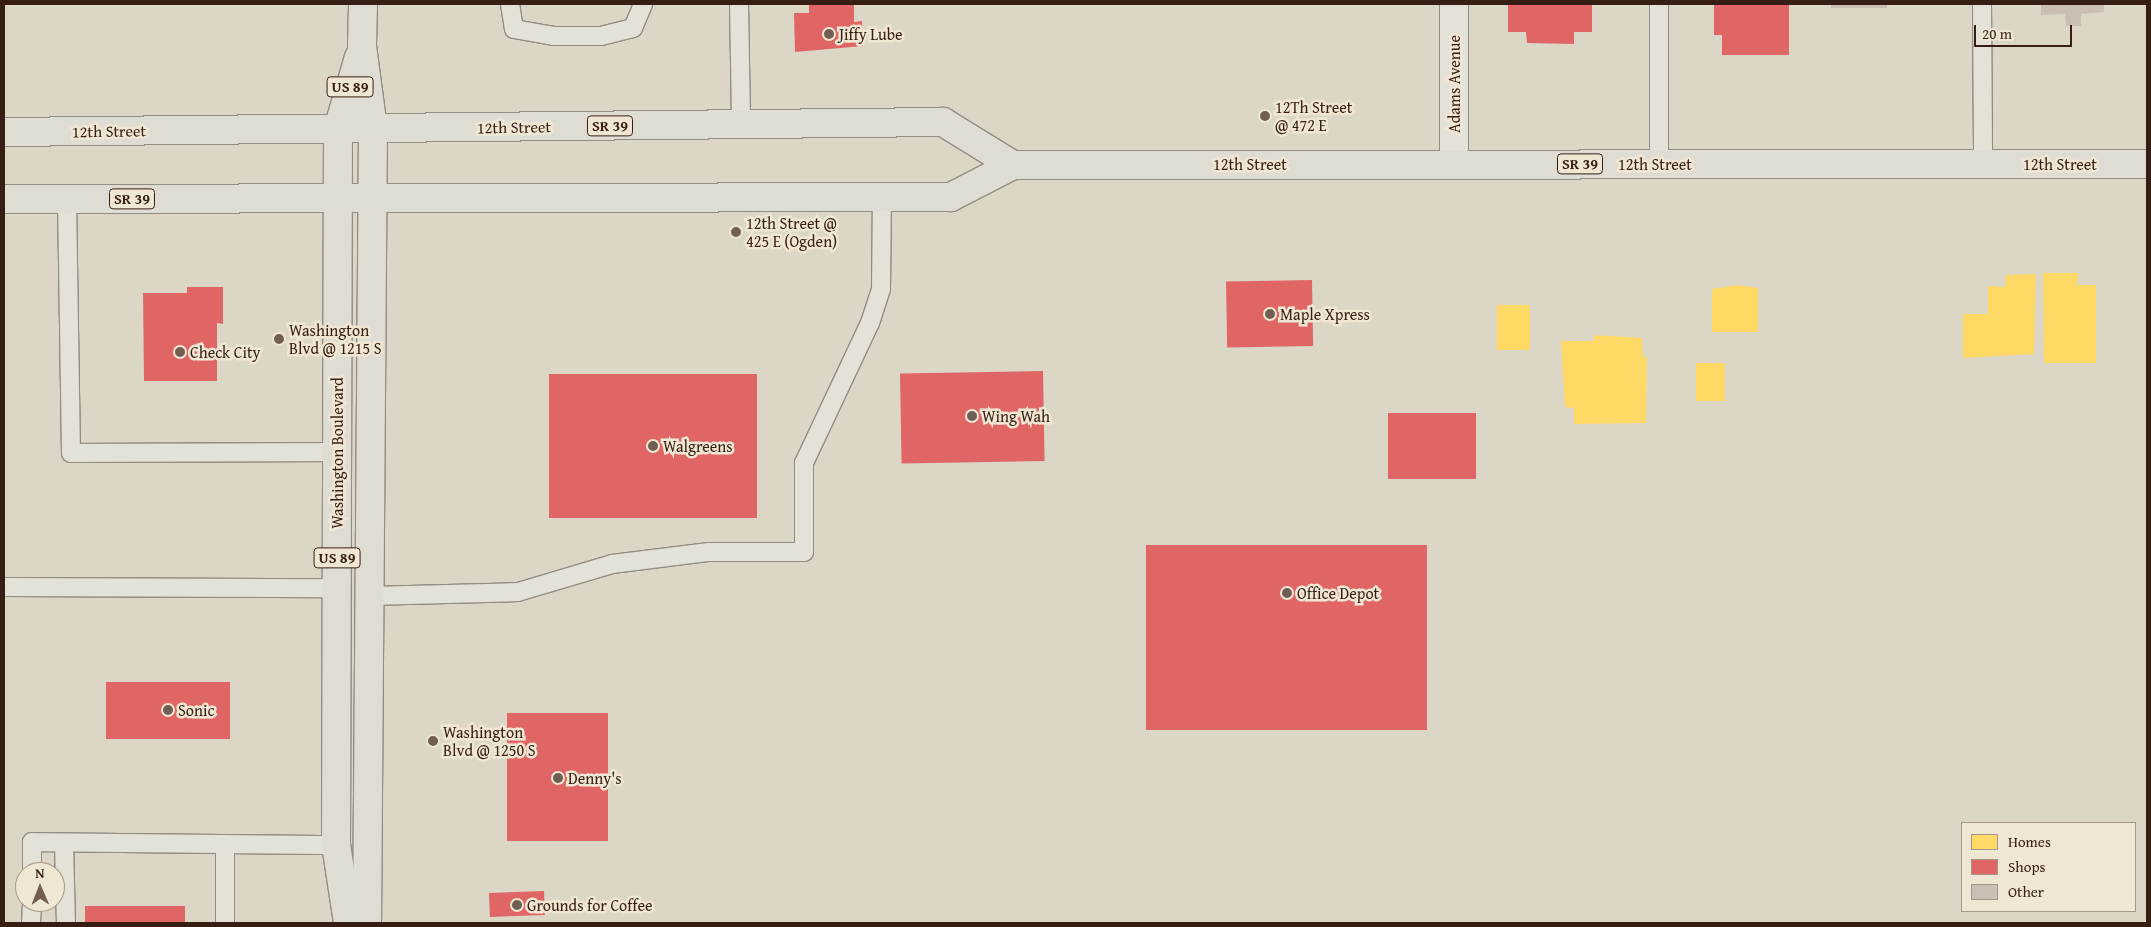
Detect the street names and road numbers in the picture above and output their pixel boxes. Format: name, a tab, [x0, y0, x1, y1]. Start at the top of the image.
street label: Adams Avenue	[1444, 35, 1464, 133]
road number: US 89	[326, 74, 374, 100]
road number: SR 39	[586, 114, 634, 138]
street label: 12th Street	[477, 117, 551, 137]
street label: 12th Street	[72, 121, 146, 141]
road number: SR 39	[1556, 152, 1604, 176]
street label: 12th Street	[1213, 154, 1287, 174]
street label: 12th Street	[1618, 154, 1692, 174]
street label: 12th Street	[2023, 154, 2097, 174]
road number: SR 39	[108, 186, 156, 212]
street label: Washington Boulevard	[327, 377, 347, 529]
road number: US 89	[313, 546, 361, 570]

